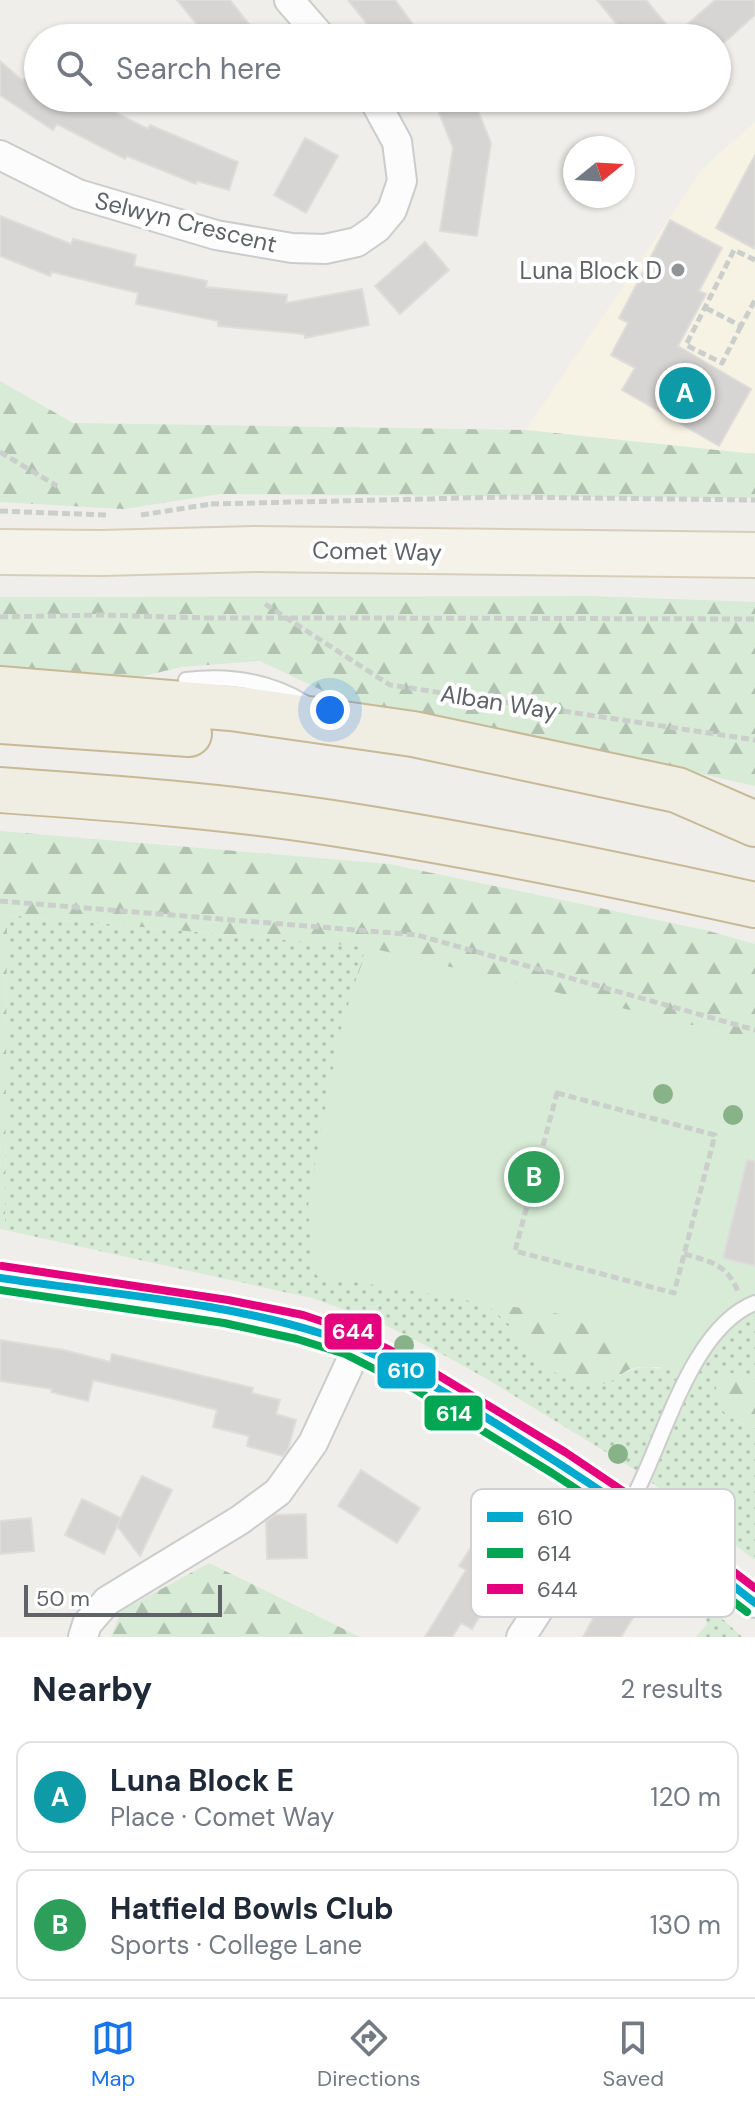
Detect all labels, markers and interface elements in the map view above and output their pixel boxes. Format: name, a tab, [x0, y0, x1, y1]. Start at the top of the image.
search box	[24, 24, 731, 112]
icon: search	[52, 46, 96, 90]
text: Search here	[116, 49, 282, 88]
north arrow	[563, 136, 635, 208]
street label: Selwyn Crescent	[92, 184, 280, 260]
place label: Luna Block D	[520, 255, 662, 286]
marker: Luna Block D	[669, 261, 687, 279]
pin: A	[659, 363, 711, 423]
street label: Comet Way	[312, 534, 442, 568]
street label: Alban Way	[438, 677, 560, 727]
your location	[310, 690, 350, 730]
pin: B	[508, 1147, 560, 1207]
line badge: 644	[323, 1312, 383, 1351]
text: 644	[332, 1317, 374, 1346]
line badge: 610	[376, 1351, 437, 1390]
text: 610	[387, 1356, 425, 1385]
line badge: 614	[423, 1394, 484, 1432]
text: 614	[436, 1399, 472, 1428]
legend	[471, 1489, 735, 1617]
text: 610	[537, 1503, 573, 1532]
text: 614	[537, 1539, 571, 1568]
text: 644	[537, 1575, 578, 1604]
scale bar	[24, 1581, 222, 1617]
text: 50 m	[36, 1584, 90, 1613]
text: Nearby	[32, 1667, 152, 1712]
text: 2 results	[620, 1672, 723, 1706]
text: Luna Block E	[110, 1761, 294, 1800]
text: A	[51, 1780, 69, 1814]
text: 120 m	[650, 1780, 721, 1814]
text: Place · Comet Way	[110, 1800, 334, 1834]
text: Hatfield Bowls Club	[110, 1889, 394, 1928]
text: B	[52, 1908, 68, 1942]
text: 130 m	[650, 1908, 721, 1942]
text: Sports · College Lane	[110, 1928, 362, 1962]
tab: Map	[91, 2016, 135, 2093]
tab: Directions	[317, 2016, 421, 2093]
tab: Saved	[602, 2016, 664, 2093]

